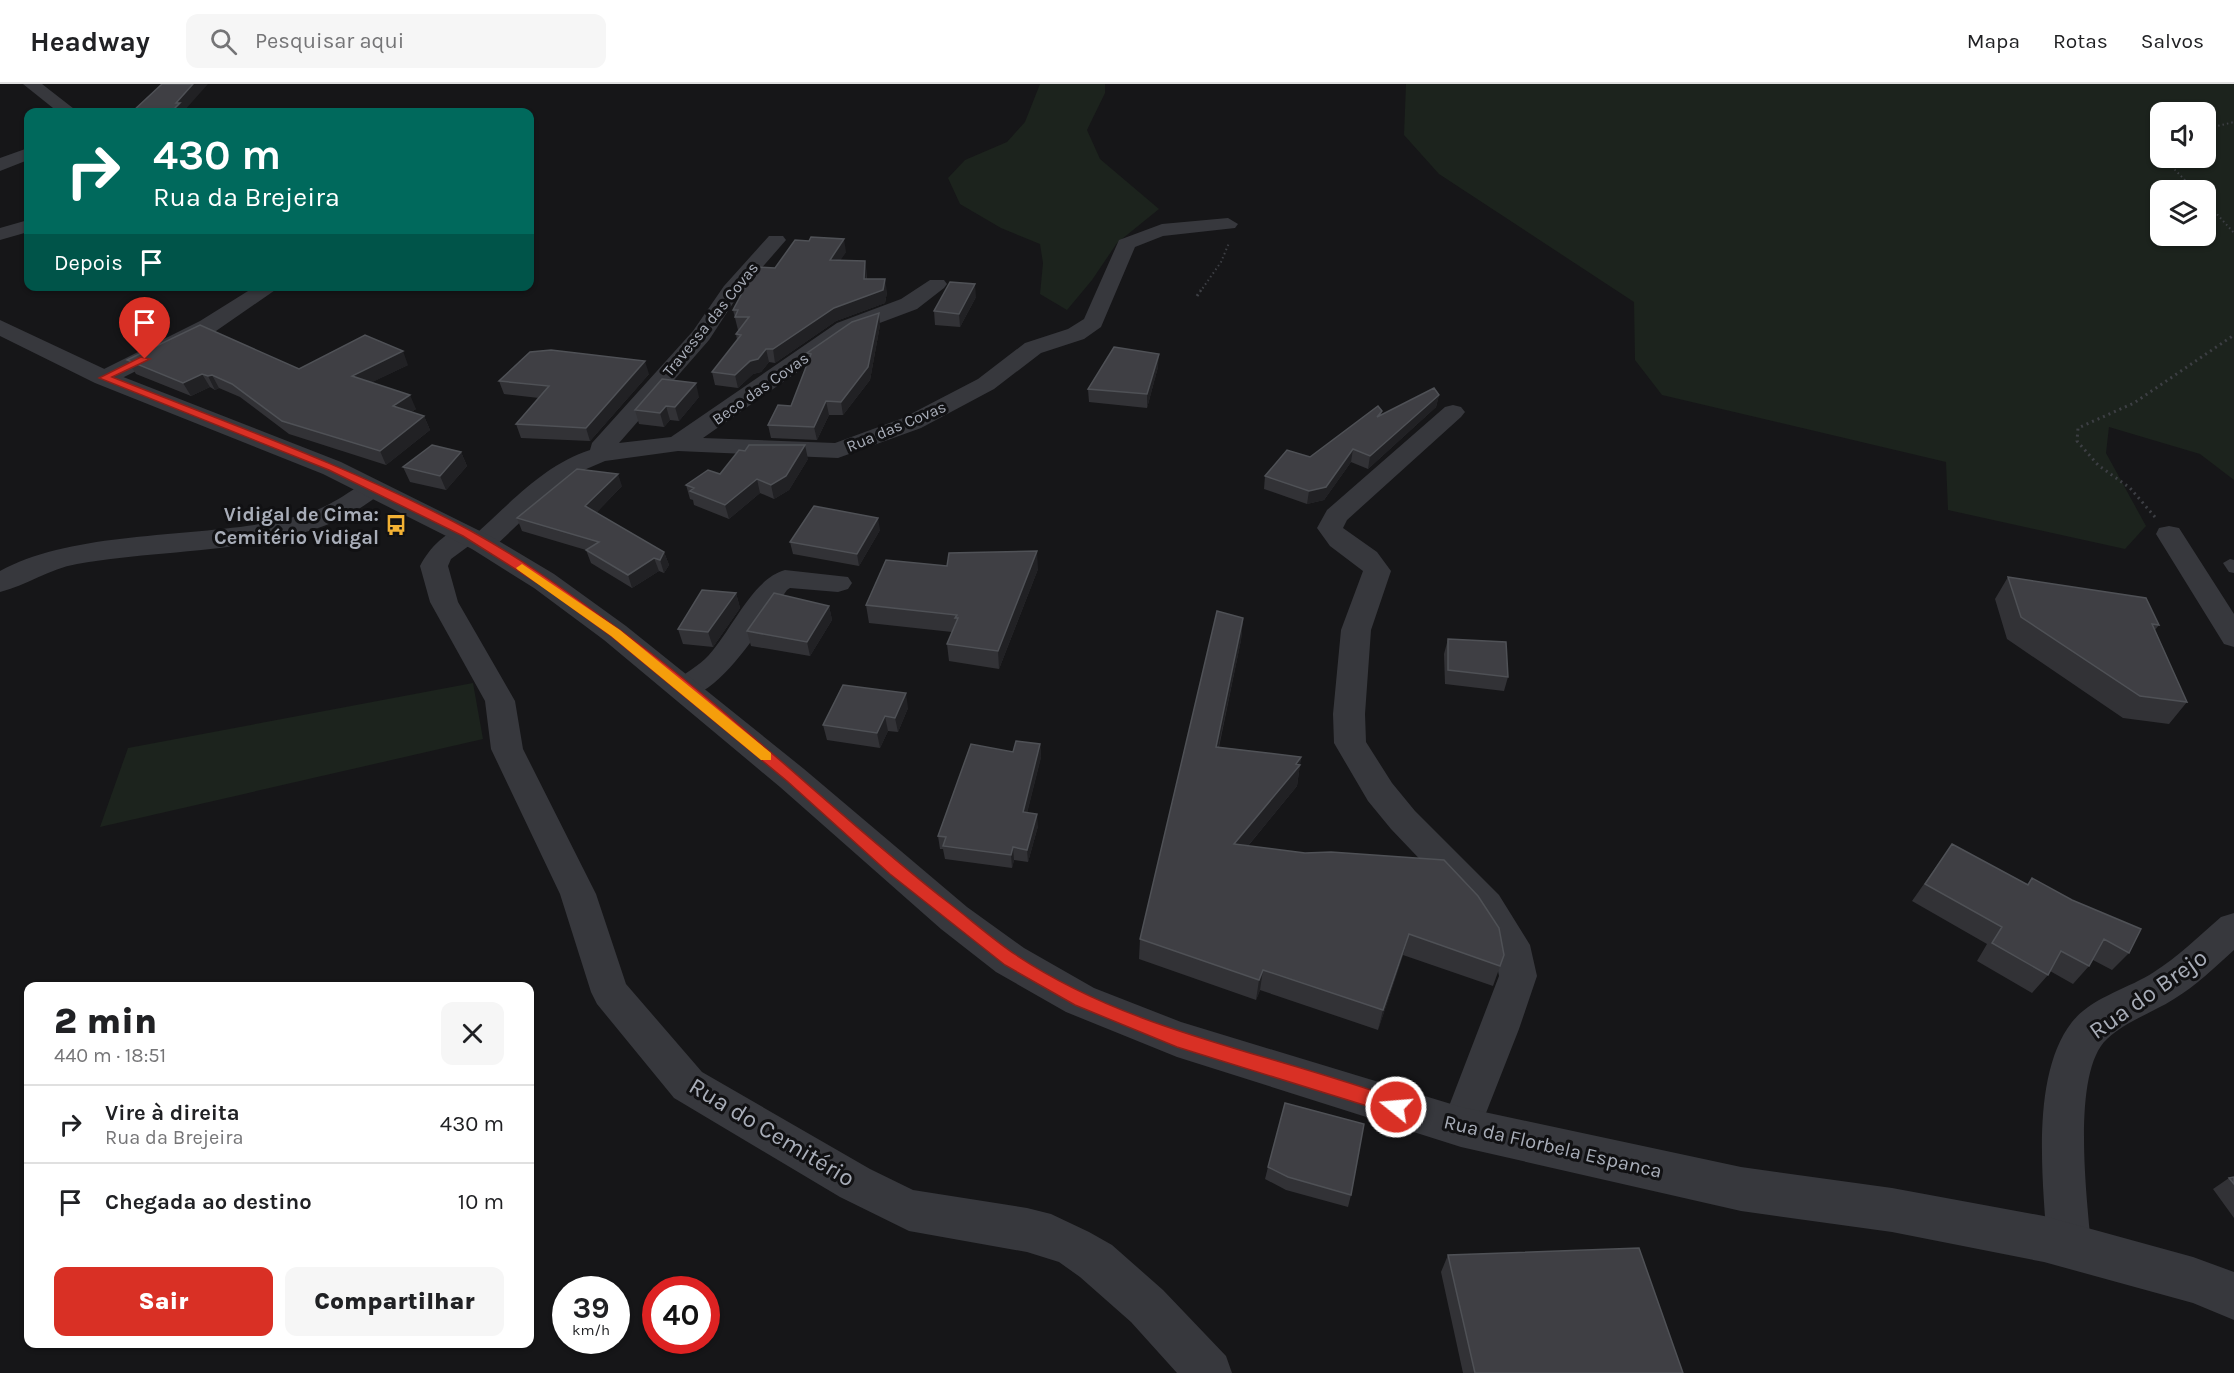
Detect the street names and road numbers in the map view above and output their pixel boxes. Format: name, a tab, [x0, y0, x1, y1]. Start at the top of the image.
street label: Travessa das Covas	[659, 258, 762, 380]
street label: Beco das Covas	[708, 348, 812, 429]
street label: Rua das Covas	[844, 397, 949, 456]
street label: Rua do Brejo	[2084, 943, 2212, 1045]
street label: Rua do Cemitério	[684, 1072, 860, 1192]
street label: Rua da Florbela Espanca	[1442, 1110, 1664, 1183]

